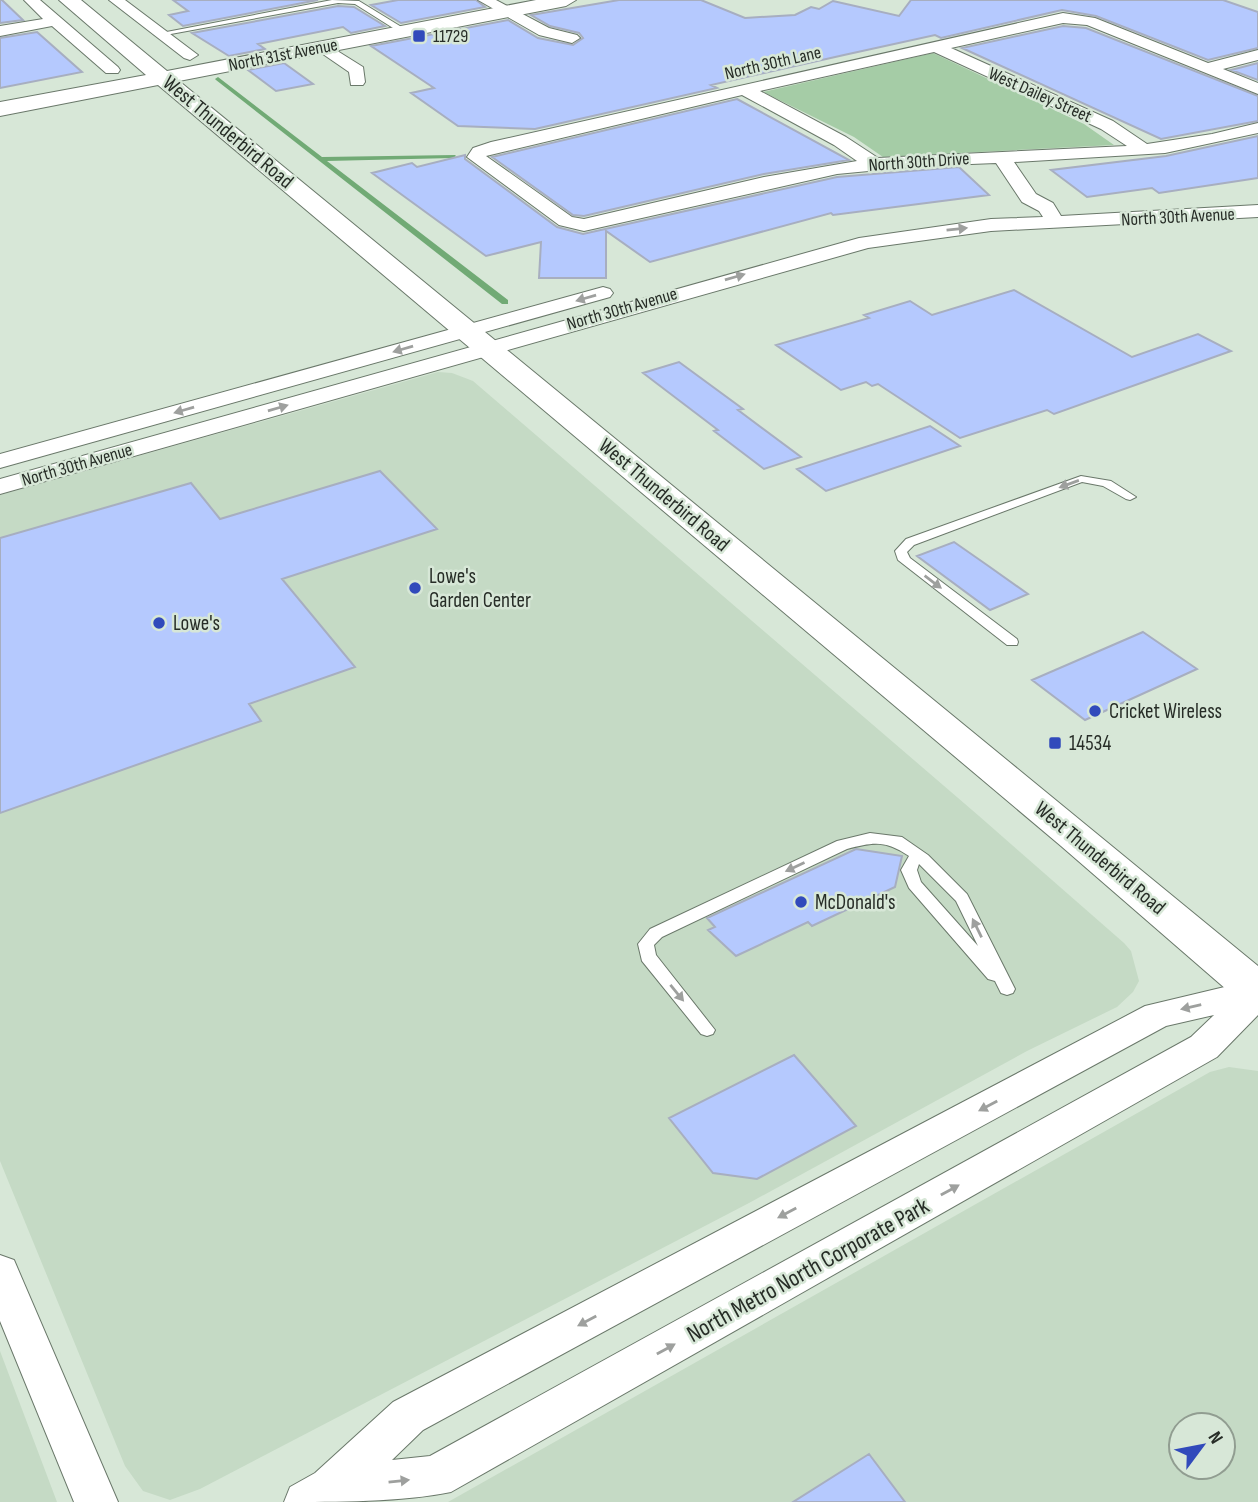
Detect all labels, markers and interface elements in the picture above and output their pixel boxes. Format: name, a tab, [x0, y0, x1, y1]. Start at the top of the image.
place label: 11729	[433, 26, 468, 47]
marker: 11729	[411, 28, 427, 44]
street label: North 31st Avenue	[227, 34, 339, 76]
street label: North 30th Lane	[723, 42, 823, 84]
street label: West Dailey Street	[985, 63, 1095, 127]
street label: West Thunderbird Road	[158, 70, 298, 194]
street label: North 30th Drive	[868, 148, 970, 176]
street label: North 30th Avenue	[1121, 204, 1235, 230]
one-way arrow	[946, 223, 968, 234]
one-way arrow	[725, 272, 746, 282]
street label: North 30th Avenue	[564, 283, 680, 335]
one-way arrow	[575, 293, 597, 304]
one-way arrow	[392, 344, 414, 355]
one-way arrow	[267, 402, 288, 412]
one-way arrow	[173, 405, 195, 416]
street label: West Thunderbird Road	[594, 433, 734, 557]
street label: North 30th Avenue	[19, 439, 135, 491]
one-way arrow	[1058, 479, 1079, 490]
place label: Lowe's Garden Center	[429, 564, 531, 613]
one-way arrow	[923, 574, 941, 589]
marker: Lowe's Garden Center	[407, 580, 423, 596]
place label: Lowe's	[173, 611, 220, 636]
marker: Lowe's	[151, 615, 167, 631]
place label: Cricket Wireless	[1109, 699, 1222, 724]
marker: Cricket Wireless	[1087, 703, 1103, 719]
place label: 14534	[1069, 731, 1111, 756]
marker: 14534	[1047, 735, 1063, 751]
street label: West Thunderbird Road	[1030, 796, 1170, 920]
one-way arrow	[785, 861, 805, 873]
place label: McDonald's	[815, 890, 896, 915]
marker: McDonald's	[793, 894, 809, 910]
one-way arrow	[971, 917, 983, 937]
one-way arrow	[669, 984, 684, 1001]
one-way arrow	[1180, 1002, 1202, 1013]
one-way arrow	[978, 1100, 998, 1112]
one-way arrow	[941, 1184, 960, 1196]
street label: North Metro North Corporate Park	[682, 1191, 934, 1349]
one-way arrow	[777, 1207, 797, 1219]
one-way arrow	[576, 1314, 596, 1326]
one-way arrow	[657, 1343, 676, 1355]
north arrow	[1167, 1411, 1237, 1481]
text: N	[1203, 1427, 1228, 1448]
one-way arrow	[388, 1476, 410, 1487]

